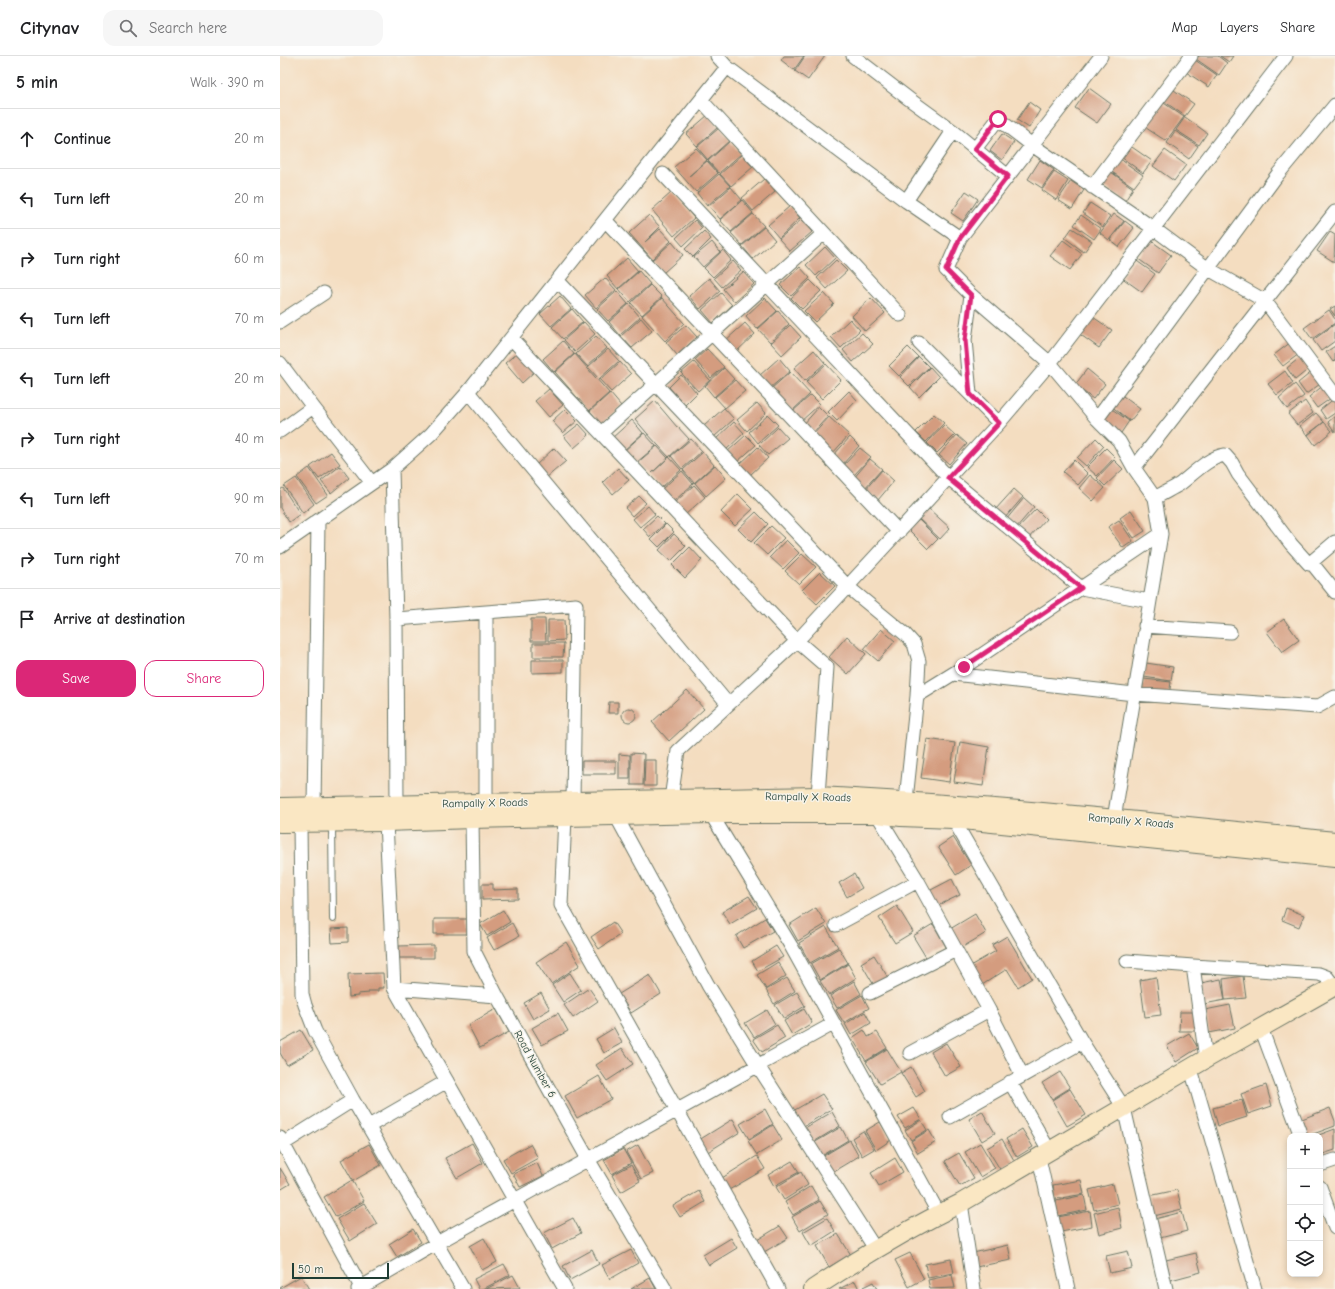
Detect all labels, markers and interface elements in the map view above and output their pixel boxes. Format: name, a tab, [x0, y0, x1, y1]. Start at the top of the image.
search box	[103, 10, 383, 46]
text: Citynav	[20, 17, 79, 39]
icon: search	[117, 17, 139, 39]
text: Search here	[149, 19, 227, 37]
text: Map	[1171, 19, 1198, 36]
text: Layers	[1220, 19, 1258, 36]
text: Share	[1280, 19, 1315, 36]
text: 5 min	[16, 73, 58, 92]
text: Walk · 390 m	[190, 75, 264, 90]
route start	[989, 110, 1007, 128]
icon: ahead	[16, 128, 38, 150]
text: Continue	[54, 130, 111, 148]
text: 20 m	[234, 131, 264, 146]
icon: left	[16, 188, 38, 210]
text: Turn left	[54, 190, 110, 208]
text: 20 m	[234, 191, 264, 206]
icon: right	[16, 248, 38, 270]
text: Turn right	[54, 250, 120, 268]
text: 60 m	[234, 251, 264, 266]
icon: left	[16, 308, 38, 330]
text: Turn left	[54, 310, 110, 328]
text: 70 m	[235, 311, 264, 326]
icon: left	[16, 368, 38, 390]
text: Turn left	[54, 370, 110, 388]
text: 20 m	[234, 371, 264, 386]
icon: right	[16, 428, 38, 450]
text: Turn right	[54, 430, 120, 448]
text: 40 m	[235, 431, 264, 446]
icon: left	[16, 488, 38, 510]
text: Turn left	[54, 490, 110, 508]
text: 90 m	[234, 491, 264, 506]
icon: right	[16, 548, 38, 570]
text: Turn right	[54, 550, 120, 568]
text: 70 m	[235, 551, 264, 566]
icon: arrive	[16, 608, 38, 630]
text: Arrive at destination	[54, 610, 185, 628]
route end	[955, 658, 973, 676]
button: Save	[16, 660, 136, 697]
button: Share	[144, 660, 264, 697]
street label: Rampally X Roads	[765, 790, 851, 804]
street label: Rampally X Roads	[442, 796, 528, 810]
street label: Rampally X Roads	[1088, 811, 1175, 831]
street label: Road Number 6	[511, 1028, 559, 1100]
map controls	[1287, 1133, 1323, 1277]
button: +	[1287, 1133, 1323, 1169]
button: −	[1287, 1169, 1323, 1205]
button: locate	[1287, 1205, 1323, 1241]
button: layers	[1287, 1241, 1323, 1277]
scale bar	[292, 1261, 389, 1280]
text: 50 m	[298, 1263, 323, 1276]

